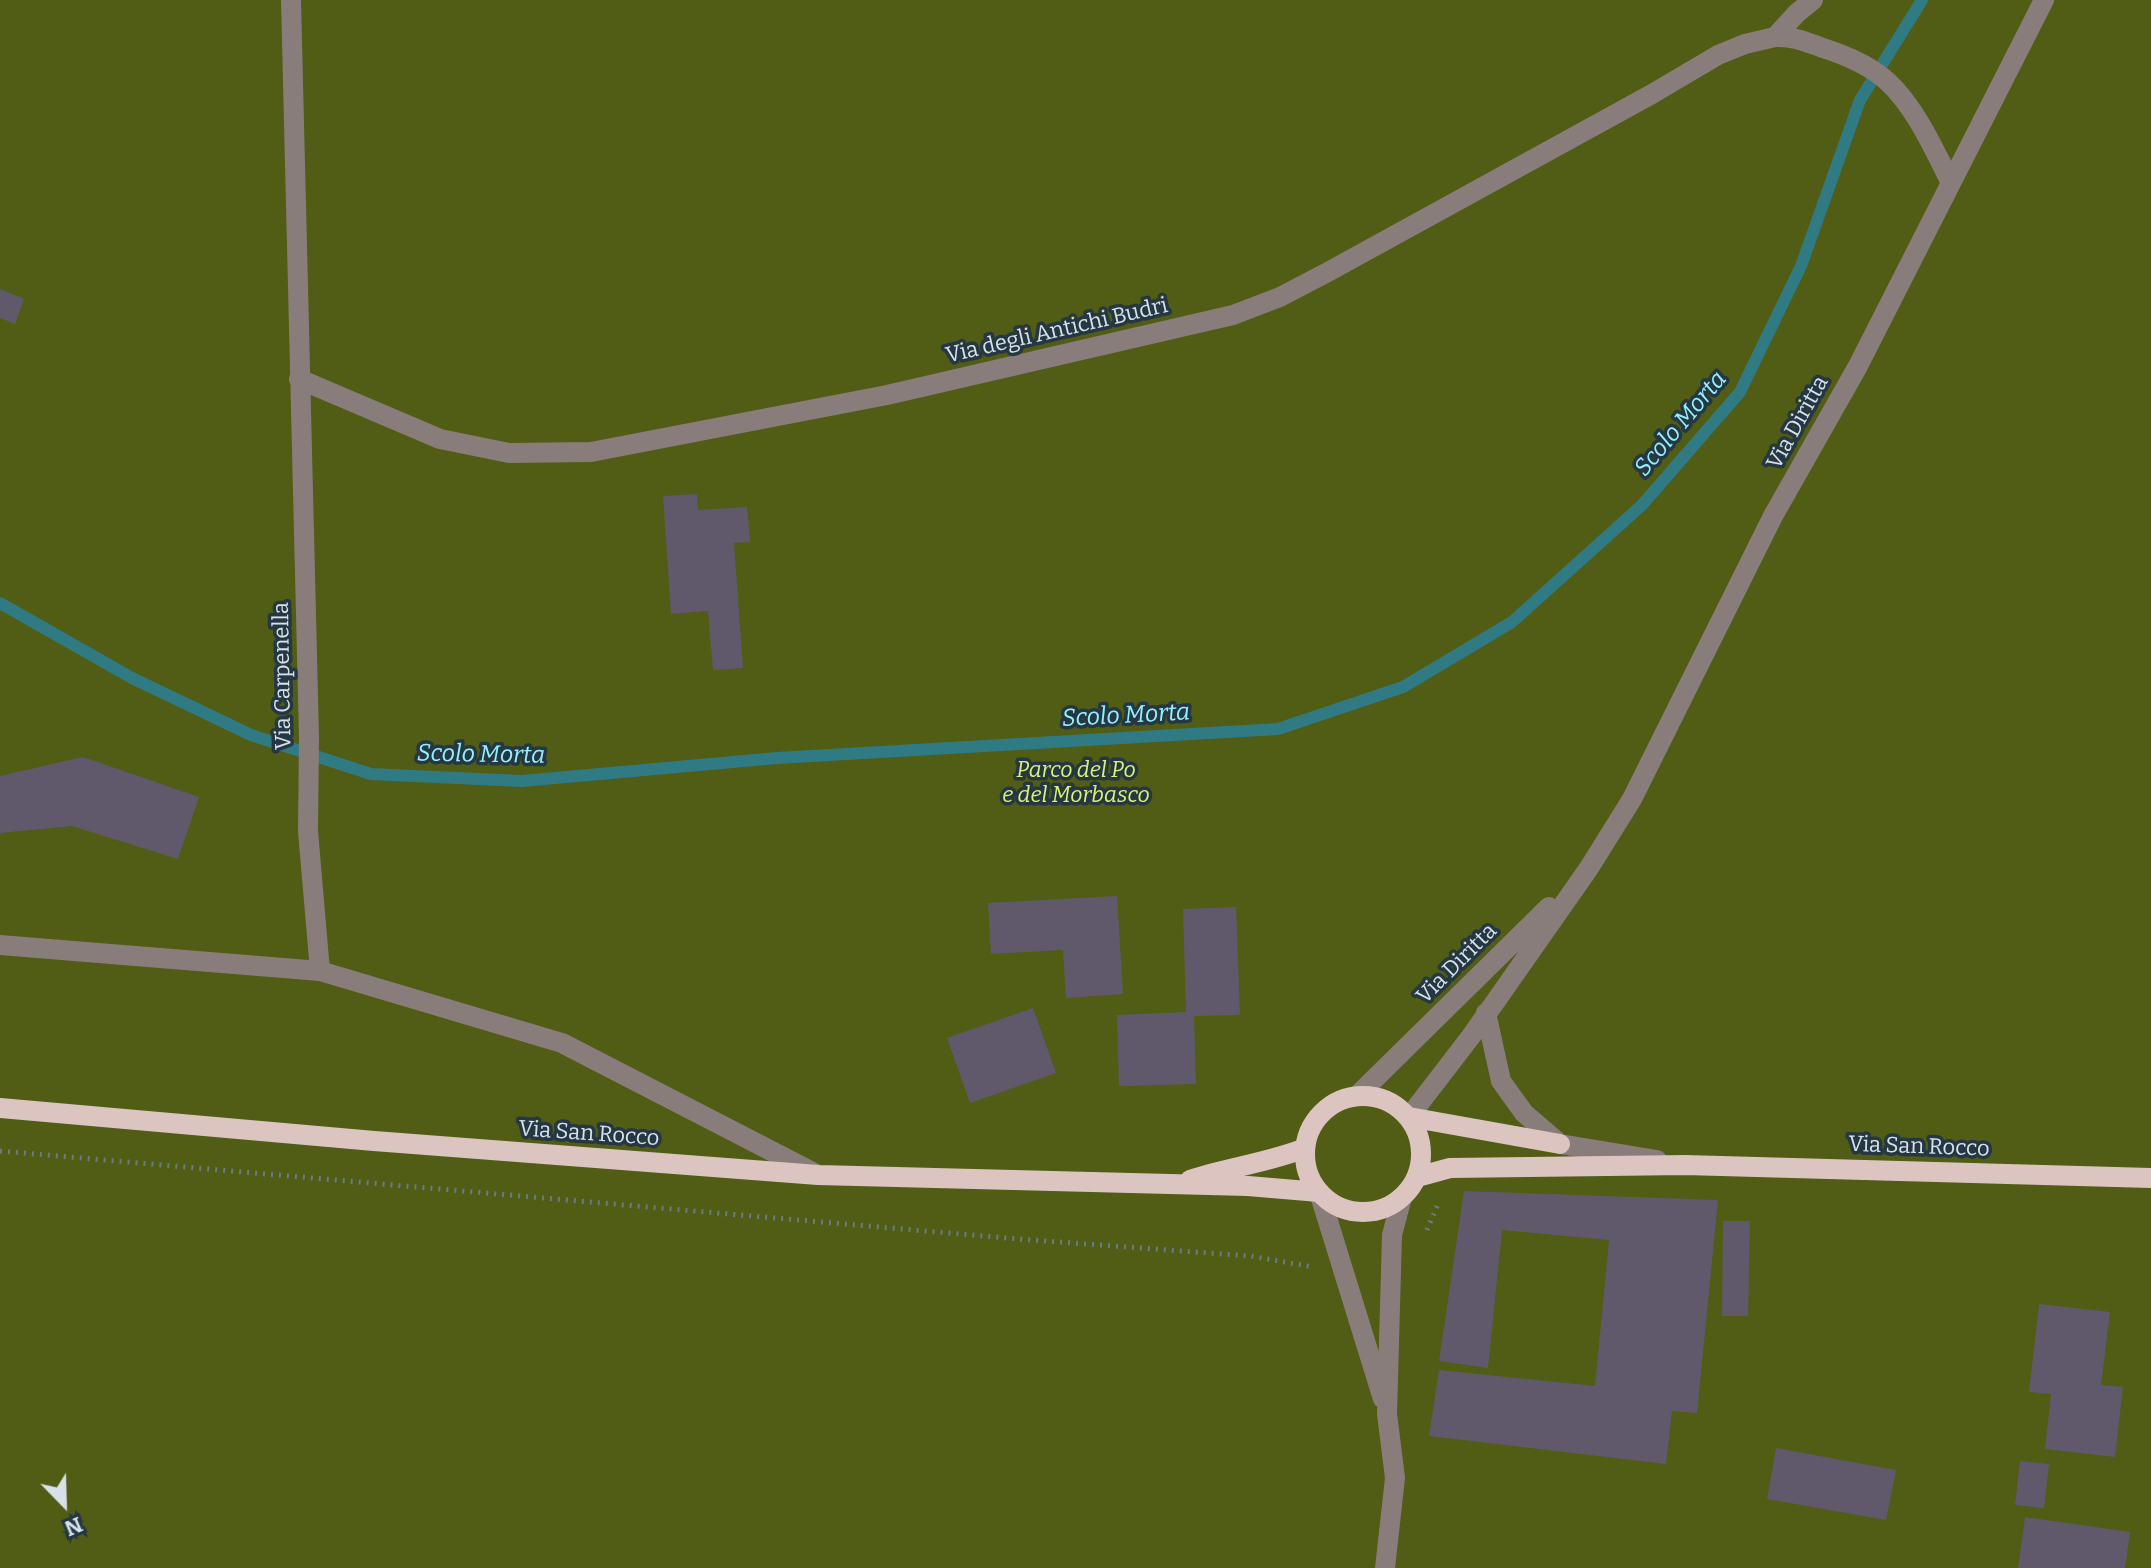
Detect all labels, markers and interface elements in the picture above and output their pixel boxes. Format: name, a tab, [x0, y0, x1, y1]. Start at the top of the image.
street label: Via degli Antichi Budri	[943, 293, 1171, 369]
water label: Scolo Morta	[1629, 366, 1733, 482]
street label: Via Diritta	[1762, 372, 1834, 474]
street label: Via Carpenella	[269, 602, 297, 750]
water label: Scolo Morta	[1061, 698, 1191, 734]
water label: Scolo Morta	[417, 739, 545, 771]
park label: Parco del Po e del Morbasco	[1002, 758, 1150, 810]
street label: Via Diritta	[1411, 918, 1503, 1010]
street label: Via San Rocco	[518, 1116, 660, 1152]
street label: Via San Rocco	[1848, 1131, 1990, 1163]
north arrow	[24, 1464, 104, 1544]
text: N	[60, 1511, 87, 1542]

